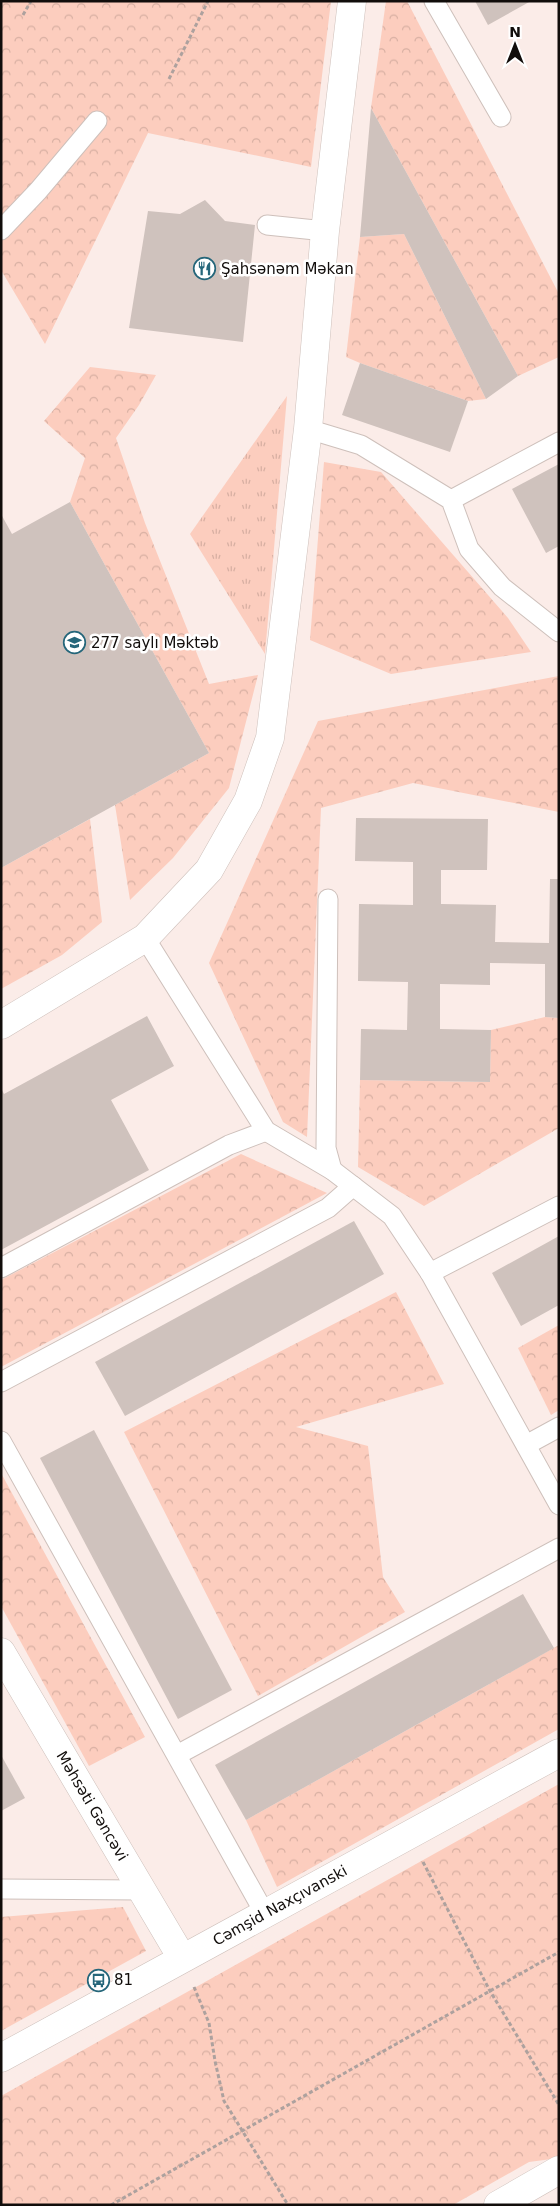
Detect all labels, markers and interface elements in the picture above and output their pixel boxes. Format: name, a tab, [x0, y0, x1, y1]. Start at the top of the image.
north arrow	[490, 20, 540, 70]
text: N	[509, 24, 521, 40]
restaurant icon: Şahsənəm Məkan	[193, 257, 217, 281]
place label: Şahsənəm Məkan	[221, 260, 354, 278]
school or university icon: 277 saylı Məktəb	[63, 631, 87, 655]
place label: 277 saylı Məktəb	[91, 634, 219, 652]
street label: Məhsəti Gəncəvi	[53, 1748, 132, 1864]
street label: Cəmşid Naxçıvanski	[210, 1862, 350, 1949]
bus stop icon: 81	[86, 1968, 110, 1992]
place label: 81	[114, 1971, 133, 1989]

